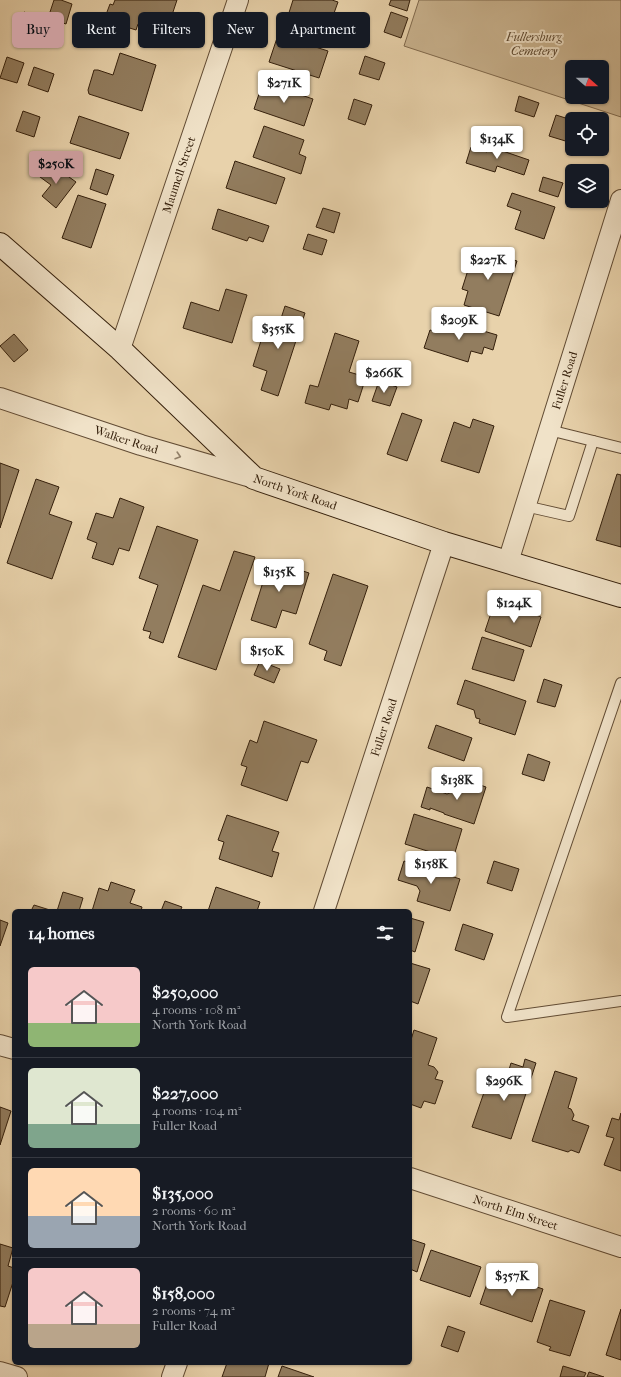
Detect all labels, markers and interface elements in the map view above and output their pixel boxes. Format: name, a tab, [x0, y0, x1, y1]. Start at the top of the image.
chip: Buy	[12, 12, 64, 48]
chip: Rent	[72, 12, 130, 48]
chip: Filters	[138, 12, 205, 48]
chip: New	[213, 12, 268, 48]
chip: Apartment	[276, 12, 370, 48]
park label: Fullersburg Cemetery	[505, 30, 562, 58]
north arrow	[565, 60, 609, 104]
map controls	[565, 60, 609, 208]
pin: $271K	[256, 70, 312, 104]
text: $271K	[267, 75, 301, 90]
button: locate	[565, 112, 609, 156]
pin: $134K	[469, 126, 525, 160]
text: $134K	[480, 131, 514, 146]
street label: Maumell Street	[159, 134, 199, 215]
pin: $250K	[28, 151, 84, 185]
text: $250K	[38, 156, 74, 171]
button: layers	[565, 164, 609, 208]
pin: $227K	[460, 247, 516, 281]
text: $227K	[470, 252, 506, 267]
pin: $209K	[431, 307, 487, 341]
text: $209K	[440, 312, 478, 327]
pin: $355K	[250, 316, 306, 350]
text: $355K	[261, 321, 295, 336]
street label: Fuller Road	[549, 349, 580, 411]
pin: $266K	[356, 360, 412, 394]
text: $266K	[365, 365, 403, 380]
street label: Walker Road	[92, 423, 160, 457]
one-way arrow	[175, 451, 182, 460]
street label: North York Road	[252, 471, 339, 513]
pin: $135K	[251, 559, 307, 593]
text: $135K	[263, 564, 295, 579]
pin: $124K	[486, 590, 542, 624]
text: $124K	[496, 595, 532, 610]
pin: $150K	[239, 638, 295, 672]
text: $150K	[250, 643, 284, 658]
street label: Fuller Road	[368, 696, 400, 758]
pin: $138K	[429, 767, 485, 801]
text: $138K	[440, 772, 474, 787]
pin: $158K	[403, 851, 459, 885]
text: $158K	[414, 856, 448, 871]
icon: filters	[374, 922, 396, 944]
text: 14 homes	[28, 923, 95, 943]
text: $250,000	[152, 982, 218, 1002]
icon: home	[60, 983, 108, 1031]
text: 4 rooms · 108 m²	[152, 1002, 240, 1017]
text: North York Road	[152, 1017, 246, 1032]
pin: $296K	[476, 1068, 532, 1102]
text: $296K	[485, 1073, 523, 1088]
text: $227,000	[152, 1083, 218, 1103]
icon: home	[60, 1084, 108, 1132]
text: 4 rooms · 104 m²	[152, 1103, 241, 1118]
text: Fuller Road	[152, 1118, 217, 1133]
text: $135,000	[152, 1183, 213, 1203]
icon: home	[60, 1184, 108, 1232]
street label: North Elm Street	[471, 1192, 560, 1233]
text: 2 rooms · 60 m²	[152, 1203, 235, 1218]
text: North York Road	[152, 1218, 246, 1233]
pin: $357K	[484, 1263, 540, 1297]
text: $357K	[495, 1268, 529, 1283]
text: $158,000	[152, 1283, 215, 1303]
icon: home	[60, 1284, 108, 1332]
text: 2 rooms · 74 m²	[152, 1303, 235, 1318]
text: Fuller Road	[152, 1318, 217, 1333]

